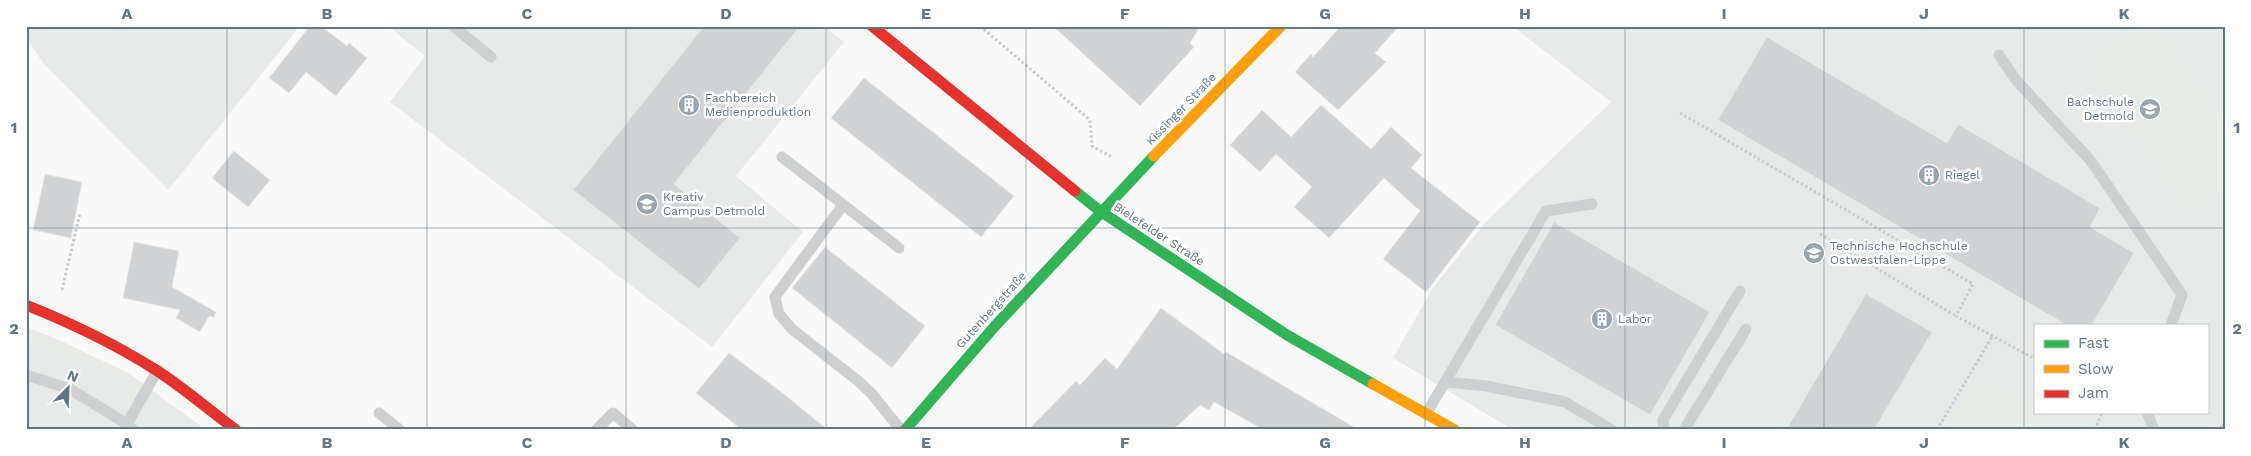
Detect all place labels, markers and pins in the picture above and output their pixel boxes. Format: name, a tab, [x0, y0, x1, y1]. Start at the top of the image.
place label: Fachbereich Medienproduktion	[705, 91, 811, 119]
building icon: Fachbereich Medienproduktion	[677, 93, 701, 117]
place label: Bachschule Detmold	[2067, 95, 2134, 123]
school or university icon: Bachschule Detmold	[2138, 97, 2162, 121]
building icon: Riegel	[1917, 163, 1941, 187]
place label: Riegel	[1945, 168, 1980, 182]
place label: Kreativ Campus Detmold	[663, 190, 765, 218]
school or university icon: Kreativ Campus Detmold	[635, 192, 659, 216]
place label: Technische Hochschule Ostwestfalen-Lippe	[1830, 239, 1968, 267]
school or university icon: Technische Hochschule Ostwestfalen-Lippe	[1802, 241, 1826, 265]
building icon: Labor	[1590, 307, 1614, 331]
place label: Labor	[1618, 312, 1652, 326]

